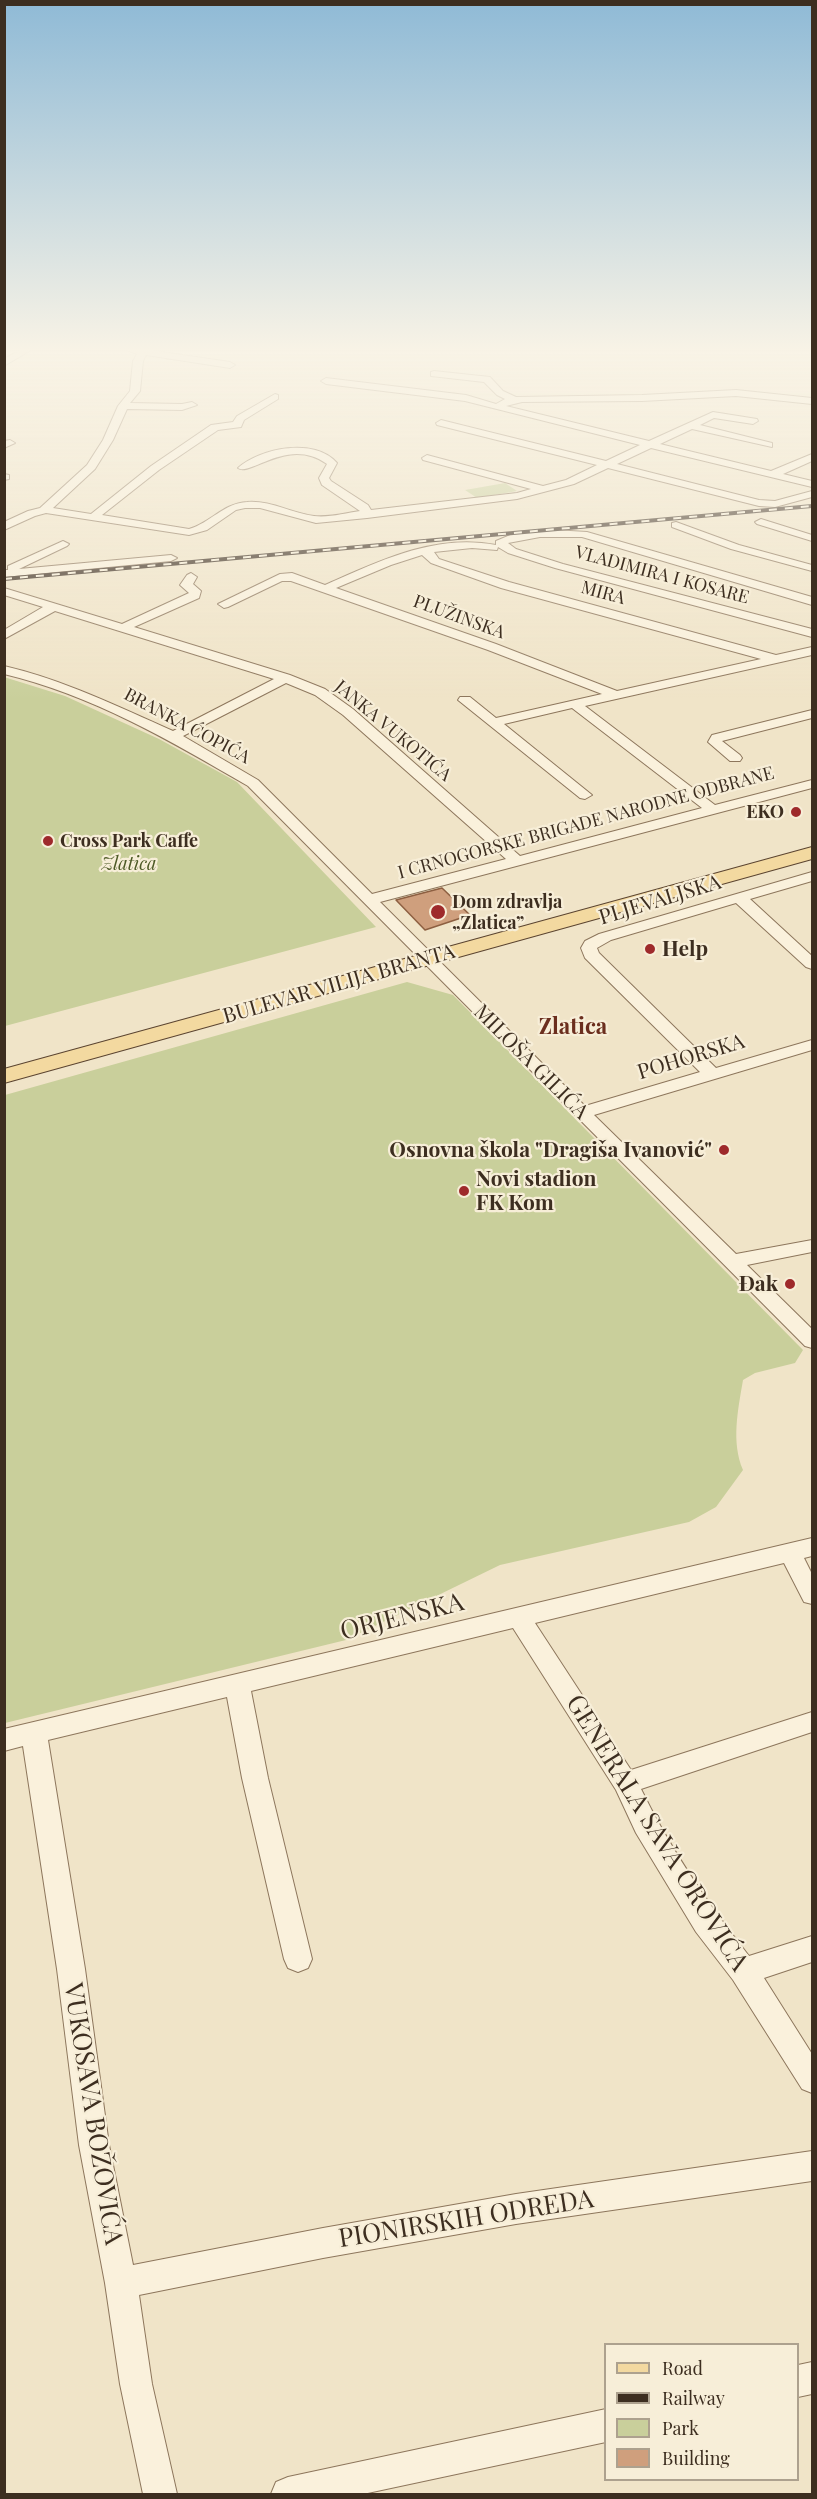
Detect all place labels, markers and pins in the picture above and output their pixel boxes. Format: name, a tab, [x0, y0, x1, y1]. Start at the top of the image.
place label: EKO	[746, 801, 784, 823]
marker: EKO	[789, 805, 803, 819]
place label: Cross Park Caffe	[60, 830, 198, 852]
marker: Cross Park Caffe	[41, 834, 55, 848]
place label: Dom zdravlja „Zlatica”	[452, 891, 562, 934]
marker: Dom zdravlja „Zlatica”	[429, 903, 447, 921]
place label: Help	[662, 936, 708, 962]
marker: Help	[643, 942, 657, 956]
place label: Osnovna škola "Dragiša Ivanović"	[389, 1137, 712, 1163]
marker: Osnovna škola "Dragiša Ivanović"	[717, 1143, 731, 1157]
place label: Novi stadion FK Kom	[476, 1166, 596, 1216]
marker: Novi stadion FK Kom	[457, 1184, 471, 1198]
place label: Đak	[739, 1271, 778, 1297]
marker: Đak	[783, 1277, 797, 1291]

